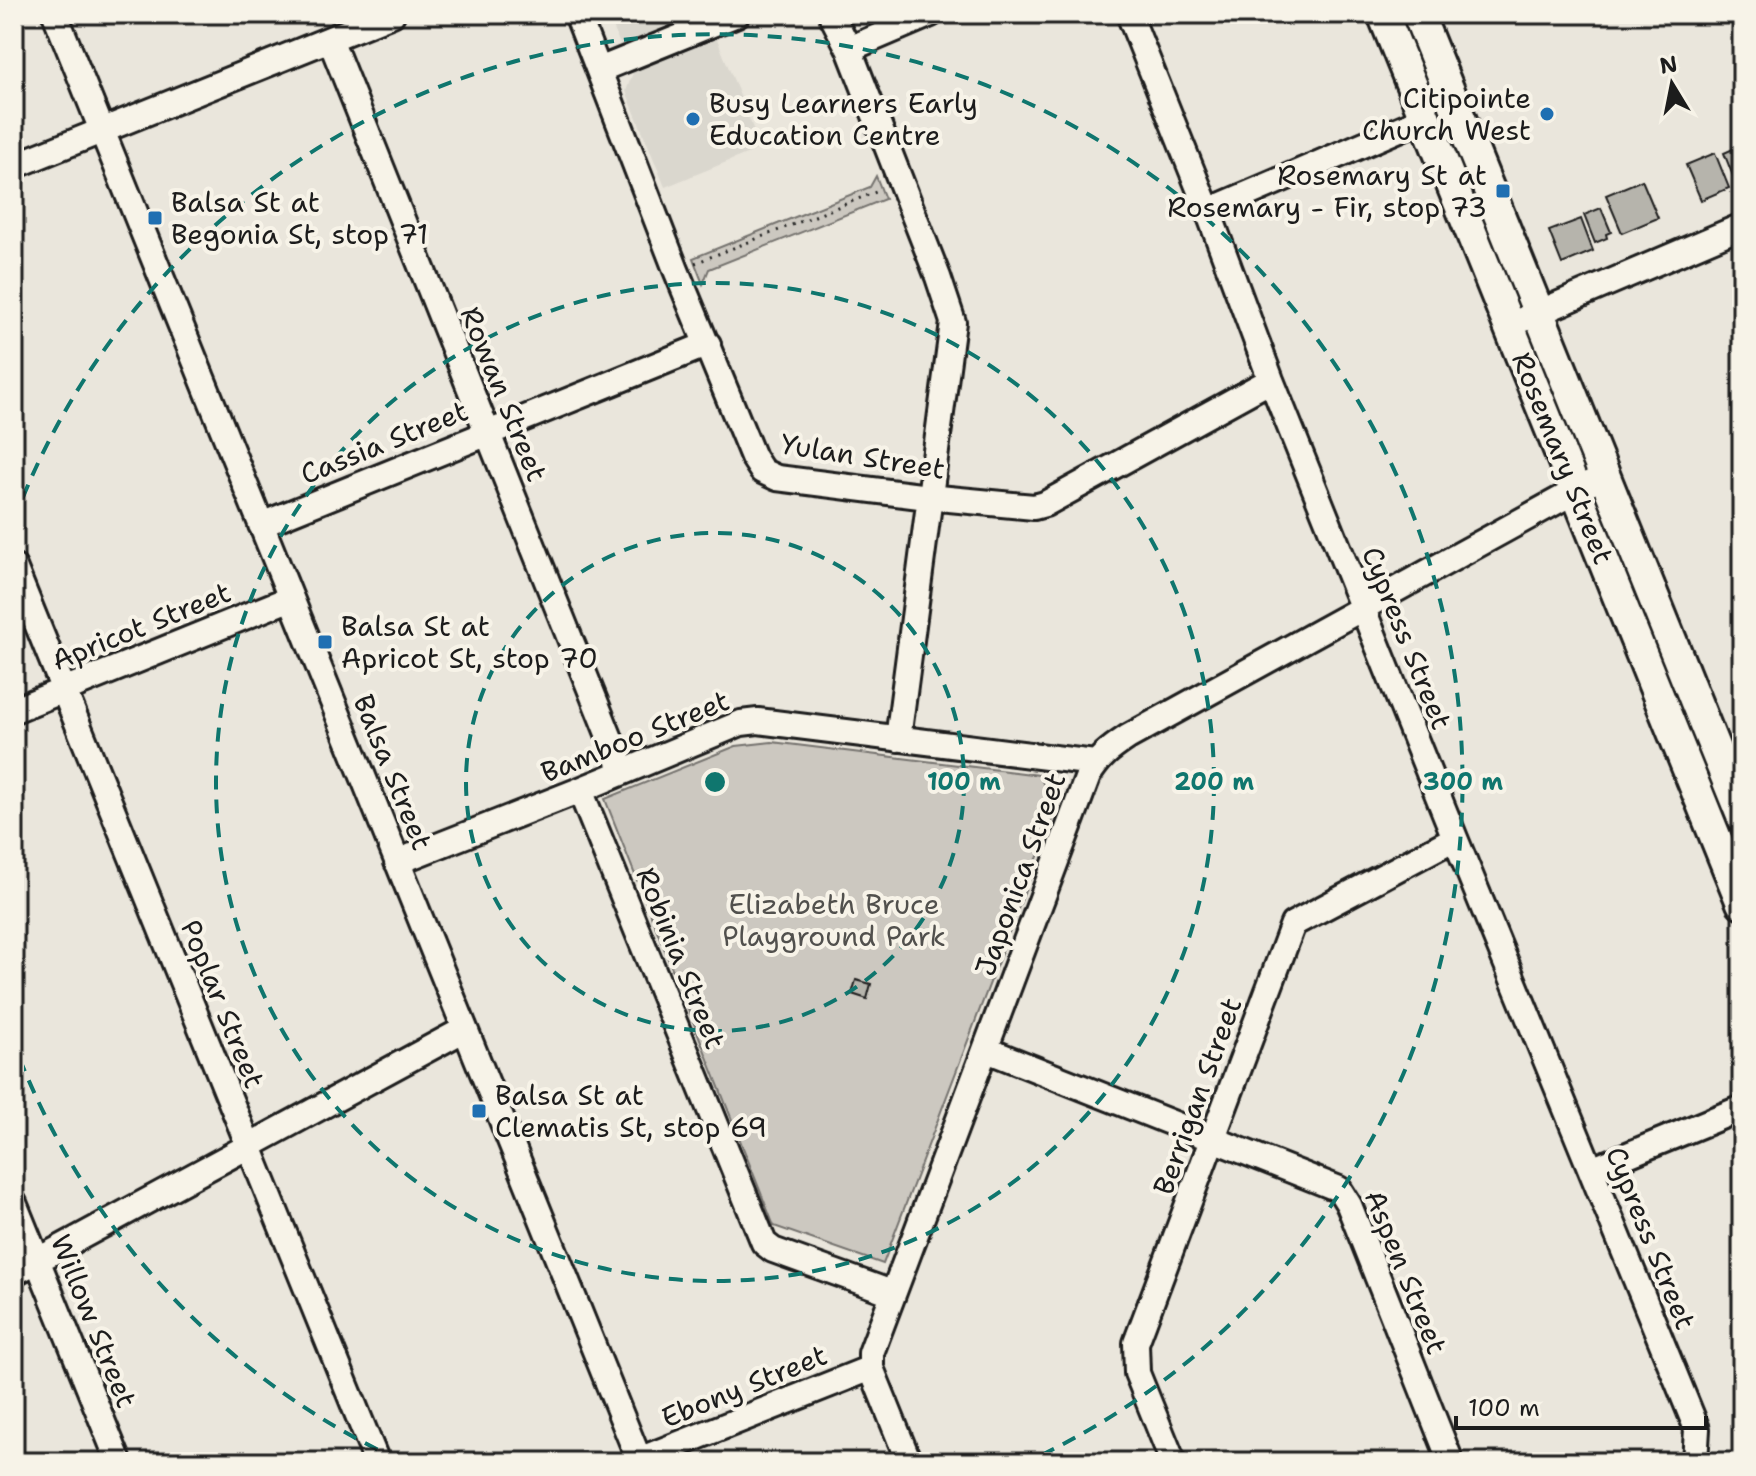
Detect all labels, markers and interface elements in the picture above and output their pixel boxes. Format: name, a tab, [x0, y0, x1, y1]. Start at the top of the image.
north arrow	[1632, 44, 1712, 124]
text: N	[1658, 49, 1680, 81]
place label: Citipointe Church West	[1362, 79, 1531, 149]
place label: Busy Learners Early Education Centre	[709, 84, 978, 154]
marker: Citipointe Church West	[1538, 105, 1556, 123]
marker: Busy Learners Early Education Centre	[684, 110, 702, 128]
place label: Rosemary St at Rosemary - Fir, stop 73	[1167, 156, 1487, 226]
marker: Rosemary St at Rosemary - Fir, stop 73	[1494, 182, 1512, 200]
place label: Balsa St at Begonia St, stop 71	[171, 183, 428, 253]
marker: Balsa St at Begonia St, stop 71	[146, 209, 164, 227]
street label: Rowan Street	[452, 301, 556, 487]
street label: Rosemary Street	[1503, 346, 1623, 570]
street label: Cassia Street	[295, 391, 473, 493]
street label: Yulan Street	[778, 424, 948, 488]
street label: Cypress Street	[1353, 541, 1461, 735]
street label: Apricot Street	[46, 573, 236, 679]
place label: Balsa St at Apricot St, stop 70	[341, 607, 598, 677]
marker: Balsa St at Apricot St, stop 70	[316, 633, 334, 651]
street label: Bamboo Street	[535, 681, 735, 791]
street label: Balsa Street	[345, 689, 441, 855]
text: 100 m	[927, 766, 1001, 798]
text: 200 m	[1174, 766, 1254, 798]
text: 300 m	[1423, 766, 1503, 798]
street label: Japonica Street	[966, 767, 1074, 981]
centre of rings	[701, 768, 729, 796]
street label: Robinia Street	[627, 862, 735, 1054]
park label: Elizabeth Bruce Playground Park	[722, 885, 946, 955]
street label: Poplar Street	[172, 914, 274, 1094]
street label: Berrigan Street	[1144, 992, 1250, 1200]
place label: Balsa St at Clematis St, stop 69	[495, 1076, 767, 1146]
marker: Balsa St at Clematis St, stop 69	[470, 1102, 488, 1120]
street label: Cypress Street	[1597, 1141, 1705, 1335]
street label: Aspen Street	[1356, 1184, 1456, 1360]
street label: Willow Street	[42, 1229, 146, 1413]
street label: Ebony Street	[656, 1336, 832, 1436]
scale bar	[1456, 1380, 1706, 1430]
text: 100 m	[1468, 1392, 1540, 1424]

